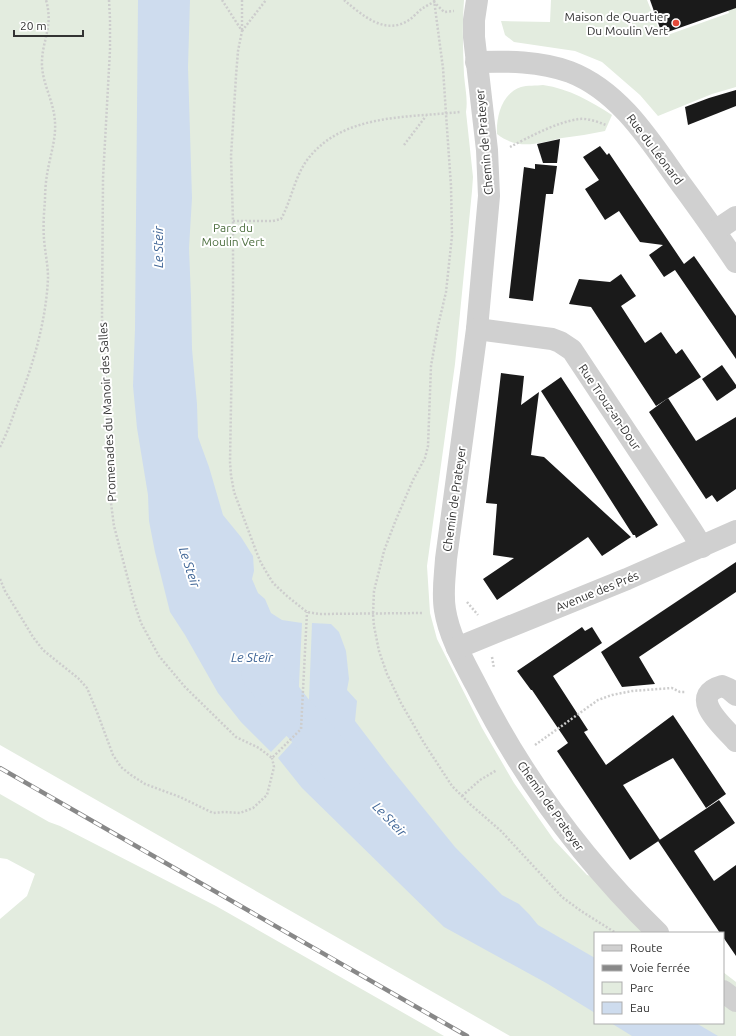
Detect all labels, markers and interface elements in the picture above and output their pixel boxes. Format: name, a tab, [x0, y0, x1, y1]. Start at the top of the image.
place label: Maison de Quartier Du Moulin Vert	[565, 10, 668, 37]
scale bar	[14, 12, 83, 38]
marker: Maison de Quartier Du Moulin Vert	[671, 18, 681, 28]
text: 20 m	[20, 19, 47, 32]
street label: Chemin de Prateyer	[473, 88, 495, 195]
street label: Rue du Léonard	[624, 111, 686, 187]
park label: Parc du Moulin Vert	[201, 221, 265, 248]
water label: Le Steir	[151, 225, 165, 268]
street label: Promenades du Manoir des Salles	[96, 322, 118, 502]
street label: Rue Trouz-an-Dour	[576, 362, 644, 453]
street label: Chemin de Prateyer	[440, 445, 468, 553]
water label: Le Steir	[177, 545, 203, 590]
street label: Avenue des Prés	[554, 568, 640, 614]
water label: Le Steïr	[231, 650, 274, 664]
street label: Chemin de Prateyer	[515, 759, 587, 854]
water label: Le Steir	[370, 799, 410, 840]
legend	[594, 932, 724, 1024]
text: Route	[630, 941, 663, 954]
text: Voie ferrée	[630, 961, 690, 974]
text: Parc	[630, 981, 654, 994]
text: Eau	[630, 1001, 650, 1014]

